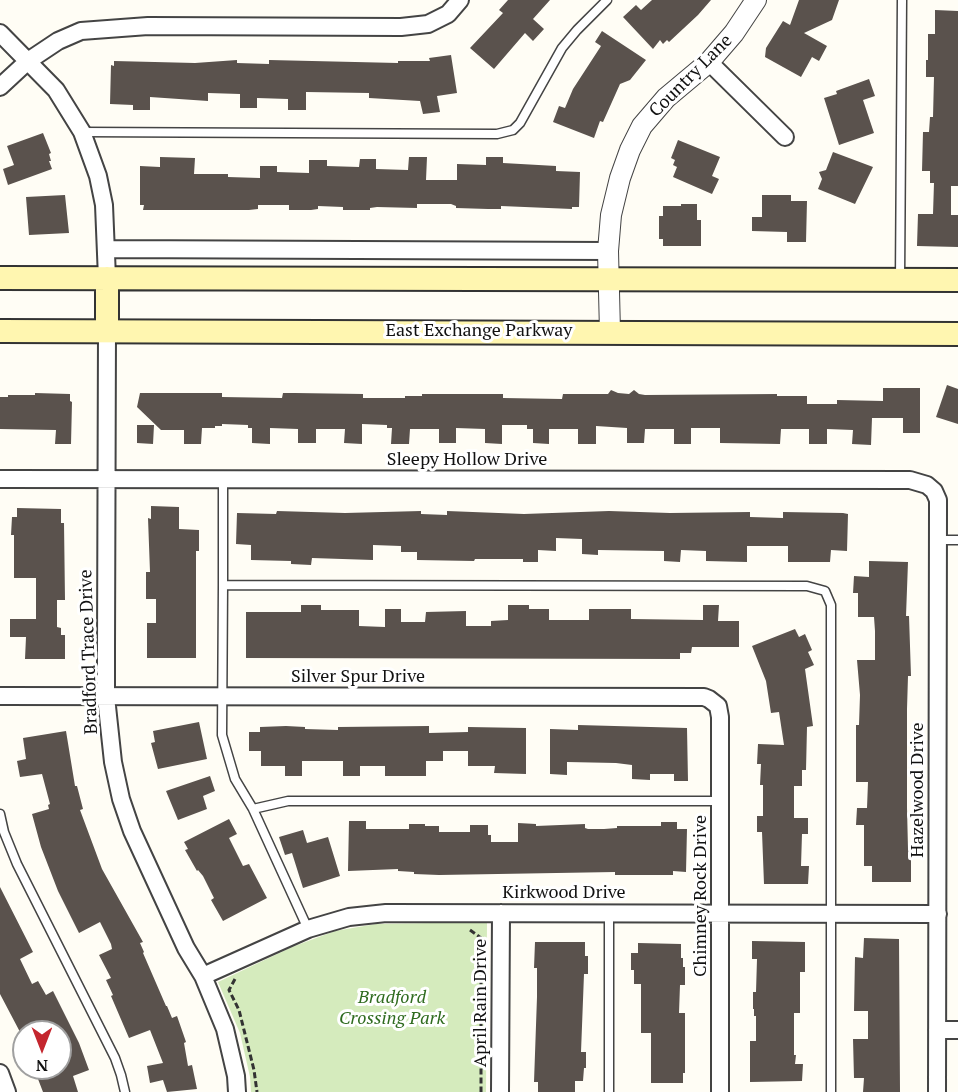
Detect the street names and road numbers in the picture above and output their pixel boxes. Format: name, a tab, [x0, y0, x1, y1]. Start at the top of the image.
street label: Country Lane	[645, 30, 737, 122]
street label: East Exchange Parkway	[386, 320, 572, 342]
street label: Sleepy Hollow Drive	[387, 449, 547, 471]
street label: Bradford Trace Drive	[75, 569, 103, 735]
street label: Silver Spur Drive	[291, 666, 425, 688]
street label: Hazelwood Drive	[907, 722, 929, 858]
street label: Chimney Rock Drive	[690, 815, 712, 977]
street label: Kirkwood Drive	[502, 882, 626, 904]
street label: April Rain Drive	[470, 939, 492, 1067]

